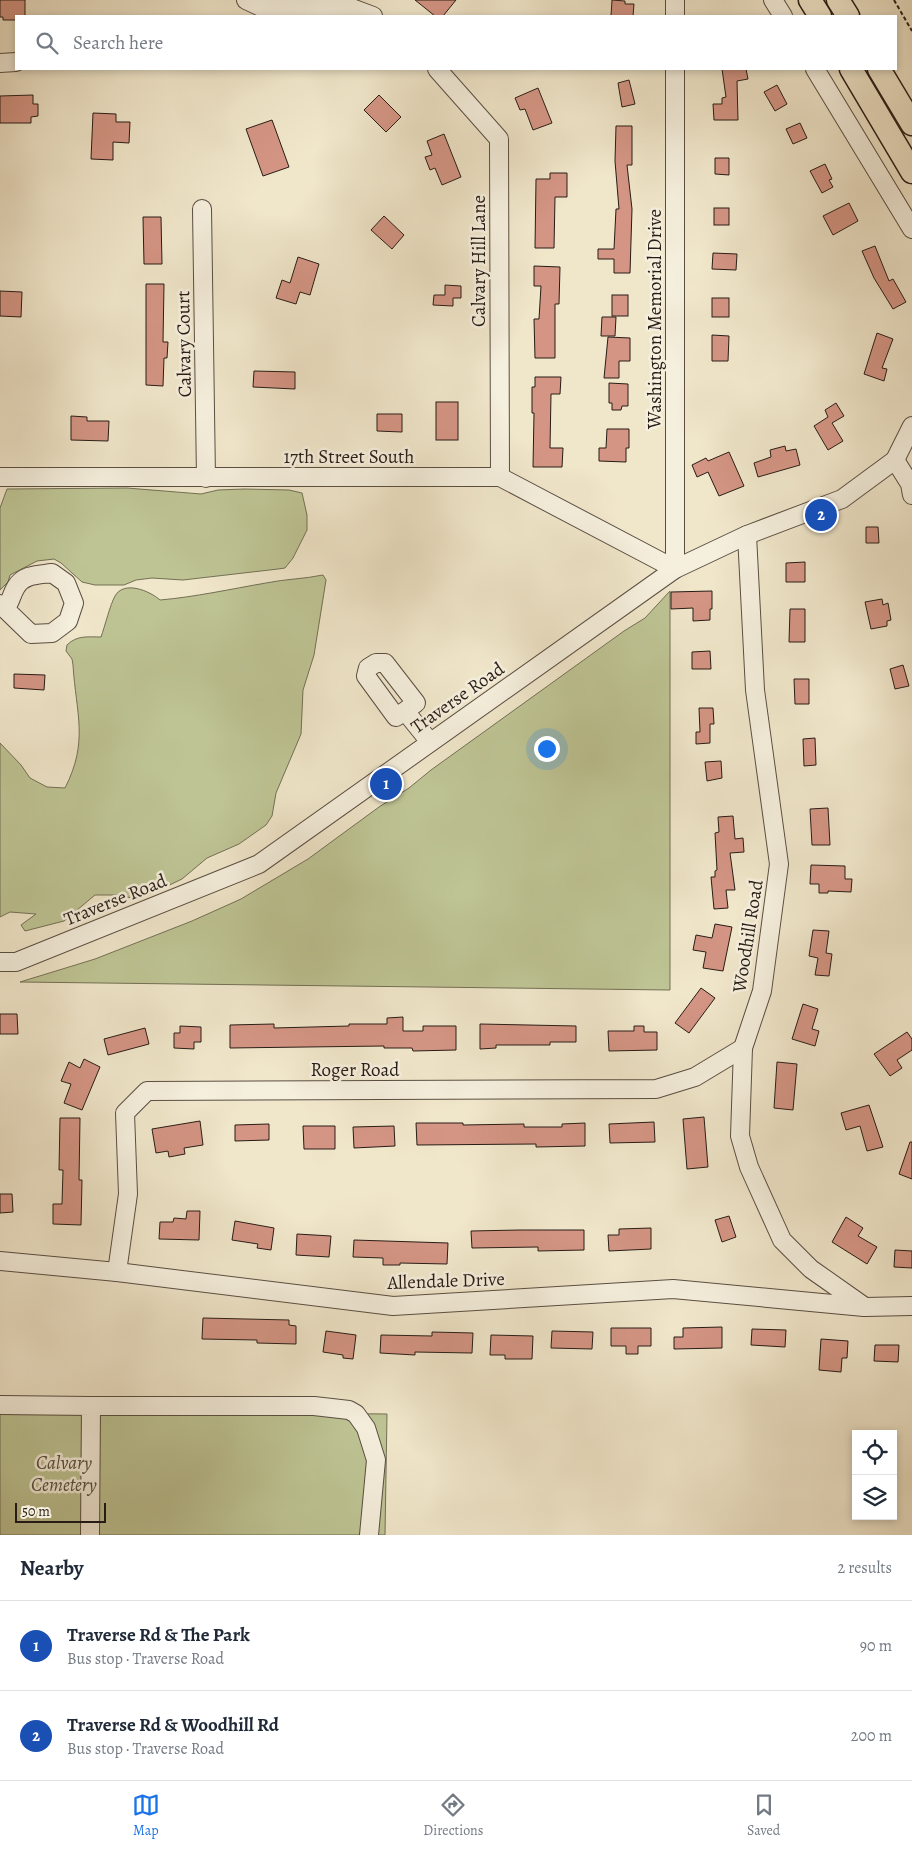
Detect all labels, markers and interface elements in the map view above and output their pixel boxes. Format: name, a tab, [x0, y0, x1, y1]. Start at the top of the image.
search box	[15, 15, 897, 70]
icon: search	[33, 29, 61, 57]
text: Search here	[73, 30, 163, 56]
street label: Calvary Hill Lane	[466, 195, 492, 327]
street label: Washington Memorial Drive	[642, 209, 668, 430]
street label: Calvary Court	[170, 290, 198, 398]
street label: 17th Street South	[284, 444, 415, 470]
pin: 2	[805, 496, 837, 534]
street label: Traverse Road	[406, 656, 510, 740]
your location	[534, 736, 560, 762]
pin: 1	[370, 765, 402, 803]
street label: Traverse Road	[60, 867, 171, 932]
street label: Woodhill Road	[726, 877, 770, 995]
street label: Roger Road	[310, 1057, 400, 1083]
street label: Allendale Drive	[386, 1266, 505, 1296]
map controls	[852, 1430, 897, 1520]
button: locate	[852, 1430, 897, 1475]
park label: Calvary Cemetery	[31, 1450, 98, 1498]
button: layers	[852, 1475, 897, 1520]
scale bar	[15, 1500, 106, 1523]
text: 50 m	[22, 1502, 50, 1521]
text: Nearby	[20, 1554, 83, 1582]
text: 2 results	[837, 1557, 892, 1579]
text: Traverse Rd & The Park	[67, 1622, 250, 1648]
text: 1	[33, 1635, 39, 1657]
text: 90 m	[860, 1635, 892, 1657]
text: Bus stop · Traverse Road	[67, 1648, 224, 1670]
text: Traverse Rd & Woodhill Rd	[67, 1712, 279, 1738]
text: 2	[32, 1725, 40, 1747]
text: 200 m	[851, 1725, 892, 1747]
text: Bus stop · Traverse Road	[67, 1738, 224, 1760]
tab: Map	[132, 1791, 160, 1840]
tab: Directions	[423, 1791, 483, 1840]
tab: Saved	[747, 1791, 780, 1840]

